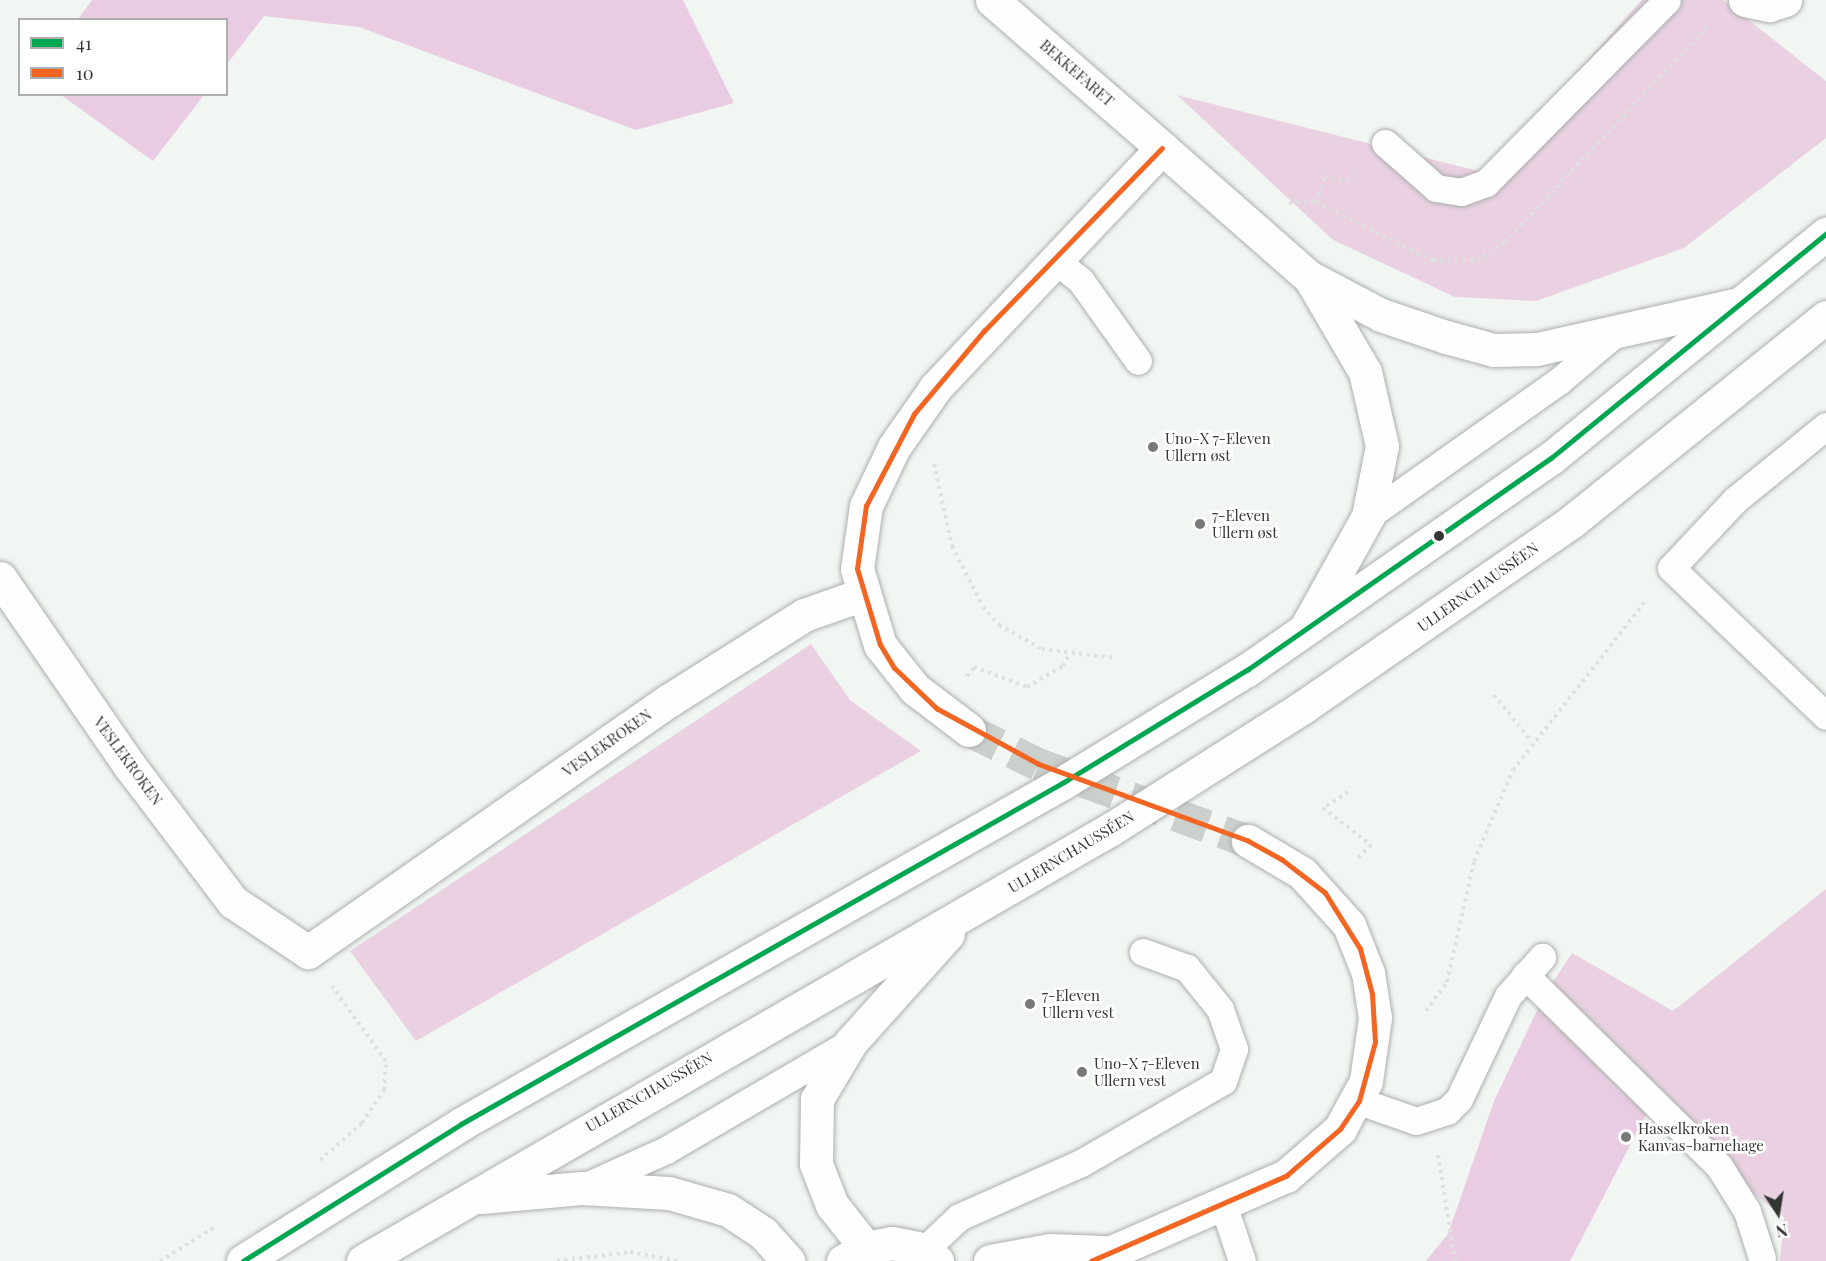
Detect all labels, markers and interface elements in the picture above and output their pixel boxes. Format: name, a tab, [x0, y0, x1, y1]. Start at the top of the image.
legend	[18, 18, 228, 96]
text: 41	[76, 31, 92, 55]
street label: BEKKEFARET	[1036, 36, 1118, 110]
text: 10	[76, 61, 93, 85]
place label: Uno-X 7-Eleven Ullern øst	[1165, 429, 1271, 464]
marker: Uno-X 7-Eleven Ullern øst	[1146, 440, 1160, 454]
place label: 7-Eleven Ullern øst	[1212, 506, 1278, 541]
marker: 7-Eleven Ullern øst	[1193, 517, 1207, 531]
unlabelled marker	[1433, 530, 1445, 542]
street label: ULLERNCHAUSSÉEN	[1414, 538, 1542, 636]
street label: VESLEKROKEN	[559, 706, 655, 780]
street label: VESLEKROKEN	[90, 713, 166, 809]
street label: ULLERNCHAUSSÉEN	[1005, 807, 1137, 897]
place label: 7-Eleven Ullern vest	[1042, 986, 1114, 1021]
marker: 7-Eleven Ullern vest	[1023, 997, 1037, 1011]
street label: ULLERNCHAUSSÉEN	[582, 1048, 716, 1136]
place label: Uno-X 7-Eleven Ullern vest	[1094, 1054, 1200, 1089]
marker: Uno-X 7-Eleven Ullern vest	[1075, 1065, 1089, 1079]
place label: Hasselkroken Kanvas-barnehage	[1638, 1119, 1764, 1154]
marker: Hasselkroken Kanvas-barnehage	[1619, 1130, 1633, 1144]
north arrow	[1748, 1183, 1808, 1243]
text: N	[1774, 1220, 1790, 1243]

